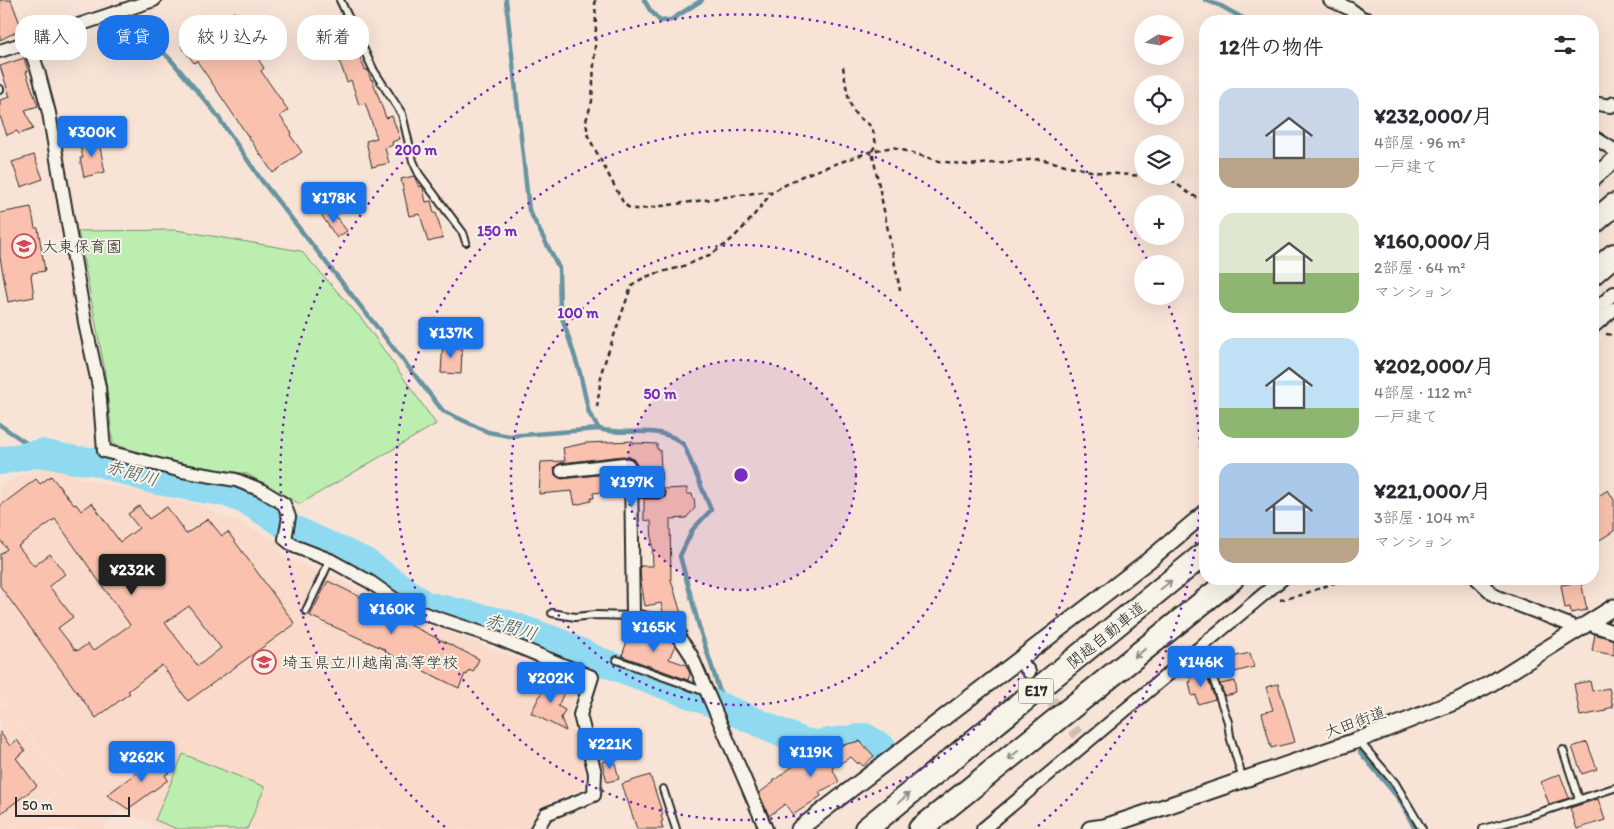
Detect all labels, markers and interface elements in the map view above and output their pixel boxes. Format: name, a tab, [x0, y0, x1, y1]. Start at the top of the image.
chip: 購入	[15, 15, 87, 60]
chip: 賃貸	[97, 15, 169, 60]
chip: 絞り込み	[179, 15, 287, 60]
chip: 新着	[297, 15, 369, 60]
north arrow	[1134, 15, 1184, 65]
map controls	[1134, 15, 1184, 305]
icon: filters	[1551, 31, 1579, 59]
text: 12件の物件	[1219, 34, 1324, 59]
button: locate	[1134, 75, 1184, 125]
text: ¥232,000/月	[1374, 103, 1493, 128]
icon: home	[1259, 108, 1319, 168]
pin: ¥300K	[57, 116, 127, 158]
text: ¥300K	[68, 122, 116, 141]
text: 4部屋 · 96 m²	[1374, 133, 1466, 152]
button: layers	[1134, 135, 1184, 185]
text: 200 m	[395, 141, 438, 159]
text: 一戸建て	[1374, 157, 1438, 176]
pin: ¥178K	[299, 182, 369, 224]
text: ¥178K	[312, 188, 356, 207]
button: +	[1134, 195, 1184, 245]
text: 150 m	[477, 222, 517, 240]
text: ¥160,000/月	[1374, 228, 1493, 253]
school or university icon: 大東保育園	[11, 233, 37, 259]
icon: home	[1259, 233, 1319, 293]
place label: 大東保育園	[42, 237, 122, 256]
button: −	[1134, 255, 1184, 305]
text: 2部屋 · 64 m²	[1374, 258, 1466, 277]
text: マンション	[1374, 282, 1453, 301]
text: 100 m	[557, 304, 599, 322]
pin: ¥137K	[416, 316, 486, 359]
text: ¥137K	[429, 323, 473, 342]
text: ¥202,000/月	[1374, 353, 1494, 378]
icon: home	[1259, 358, 1319, 418]
text: 4部屋 · 112 m²	[1374, 383, 1472, 402]
text: 50 m	[643, 385, 677, 403]
text: 一戸建て	[1374, 407, 1438, 426]
water label: 赤間川	[103, 455, 161, 491]
pin: ¥197K	[597, 466, 667, 508]
centre of rings	[732, 466, 750, 484]
text: ¥197K	[611, 472, 653, 491]
text: ¥221,000/月	[1374, 478, 1491, 503]
icon: home	[1259, 483, 1319, 543]
text: 3部屋 · 104 m²	[1374, 508, 1475, 527]
text: マンション	[1374, 532, 1453, 551]
pin: ¥232K	[97, 554, 167, 596]
text: ¥232K	[110, 560, 154, 579]
one-way arrow	[1159, 580, 1172, 591]
pin: ¥160K	[357, 592, 427, 635]
street label: 関越自動車道	[1063, 597, 1149, 673]
text: ¥160K	[370, 599, 414, 618]
water label: 赤間川	[482, 609, 540, 645]
pin: ¥165K	[619, 610, 689, 653]
text: ¥165K	[632, 617, 676, 636]
pin: ¥146K	[1166, 646, 1236, 688]
one-way arrow	[1134, 648, 1147, 659]
school or university icon: 埼玉県立川越南高等学校	[251, 649, 277, 675]
text: ¥146K	[1179, 652, 1223, 671]
place label: 埼玉県立川越南高等学校	[282, 653, 458, 672]
pin: ¥202K	[516, 662, 586, 704]
text: ¥202K	[528, 668, 574, 687]
road number: E17	[1018, 678, 1054, 704]
street label: 大田街道	[1322, 702, 1388, 742]
pin: ¥221K	[575, 728, 645, 770]
text: ¥221K	[588, 734, 632, 753]
pin: ¥119K	[776, 736, 846, 778]
pin: ¥262K	[107, 740, 177, 783]
text: ¥119K	[790, 742, 832, 761]
text: ¥262K	[120, 747, 164, 766]
one-way arrow	[1007, 749, 1020, 760]
one-way arrow	[898, 793, 911, 804]
scale bar	[15, 794, 130, 817]
text: 50 m	[22, 797, 53, 814]

